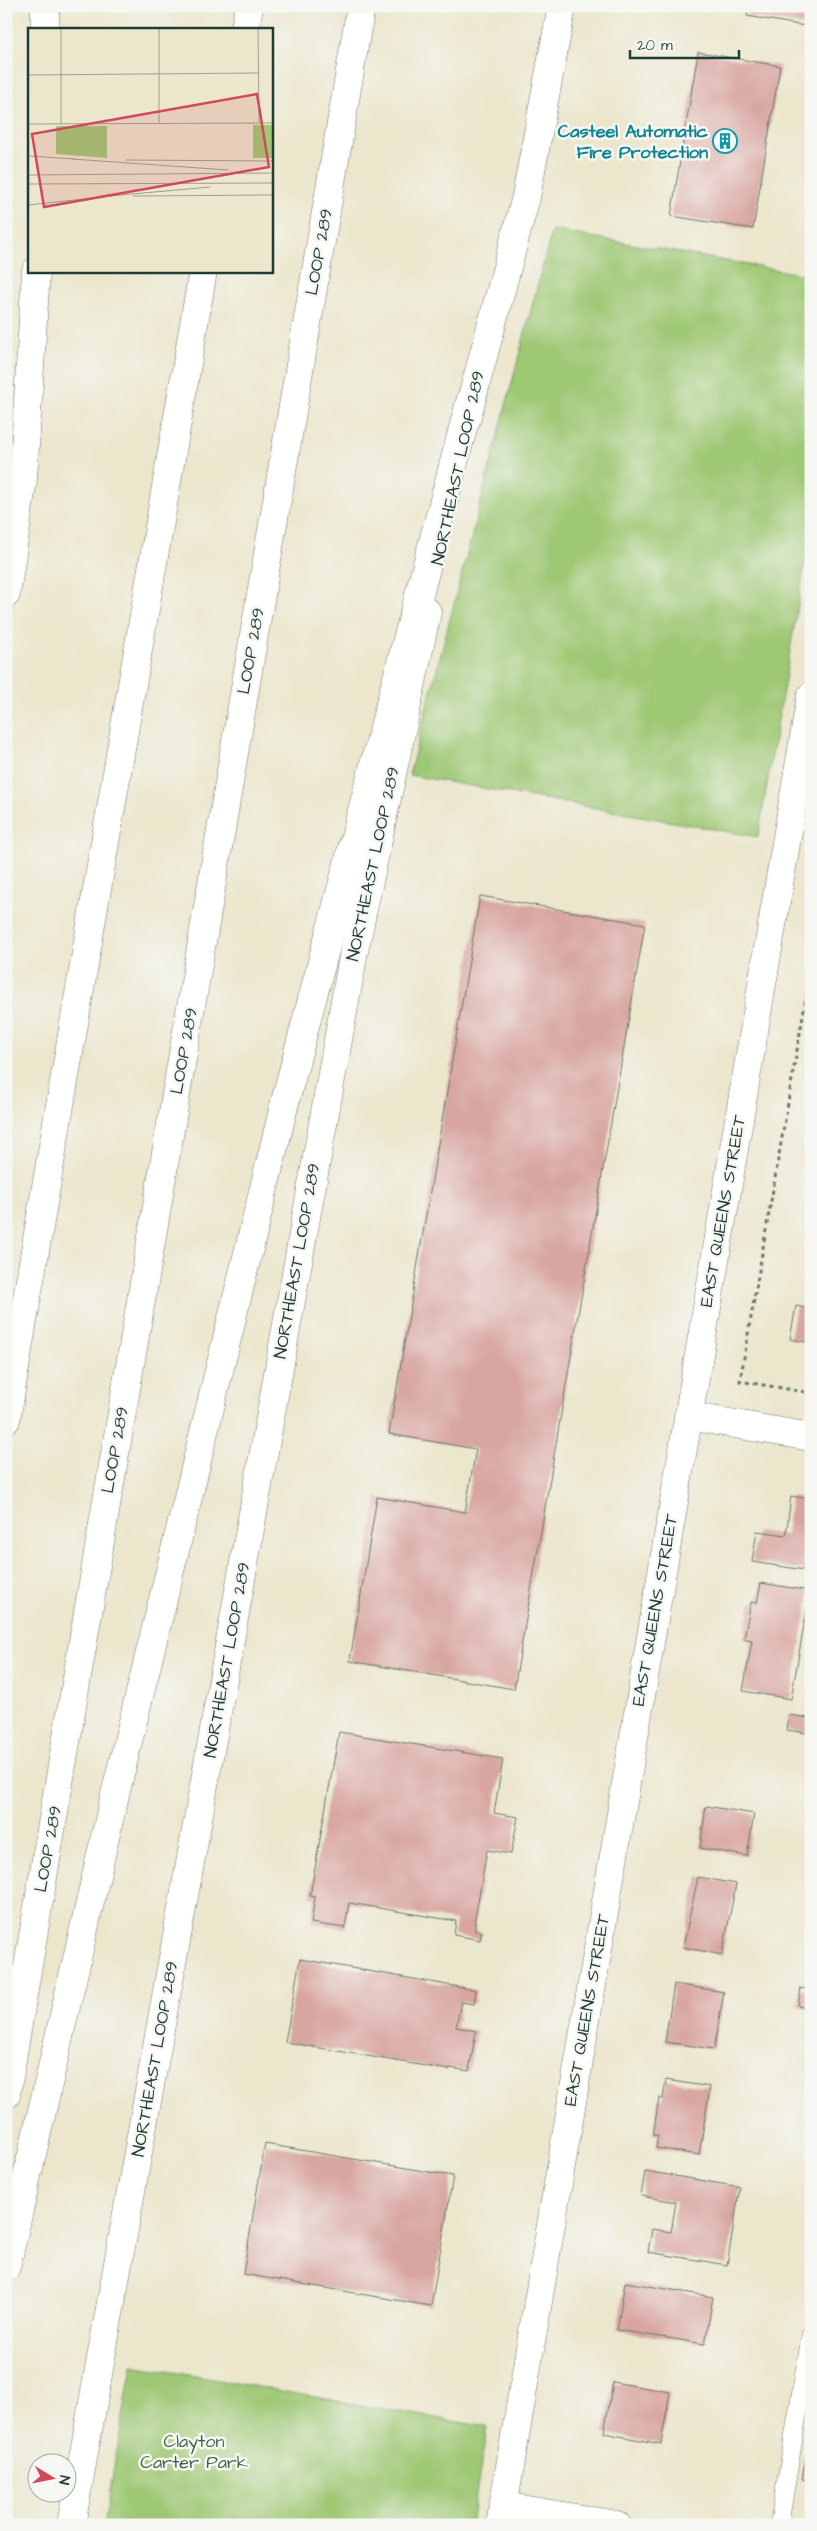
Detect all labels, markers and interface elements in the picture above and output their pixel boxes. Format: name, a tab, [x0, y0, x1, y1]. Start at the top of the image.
inset map	[28, 28, 272, 272]
scale bar	[630, 28, 738, 60]
text: 20 m	[637, 35, 673, 56]
place label: Casteel Automatic Fire Protection	[558, 119, 709, 165]
building icon: Casteel Automatic Fire Protection	[712, 128, 738, 154]
street label: LOOP 289	[299, 207, 339, 297]
street label: NORTHEAST LOOP 289	[425, 369, 491, 567]
street label: LOOP 289	[231, 606, 271, 696]
street label: NORTHEAST LOOP 289	[340, 765, 406, 963]
street label: LOOP 289	[164, 1006, 204, 1096]
street label: EAST QUEENS STREET	[694, 1112, 752, 1309]
street label: NORTHEAST LOOP 289	[268, 1161, 326, 1361]
street label: LOOP 289	[95, 1405, 135, 1495]
street label: EAST QUEENS STREET	[626, 1511, 684, 1708]
street label: NORTHEAST LOOP 289	[198, 1560, 256, 1760]
street label: LOOP 289	[28, 1804, 68, 1894]
street label: EAST QUEENS STREET	[558, 1911, 616, 2108]
street label: NORTHEAST LOOP 289	[126, 1959, 184, 2159]
park label: Clayton Carter Park	[140, 2429, 248, 2475]
north arrow	[28, 2454, 78, 2504]
text: N	[53, 2474, 74, 2486]

